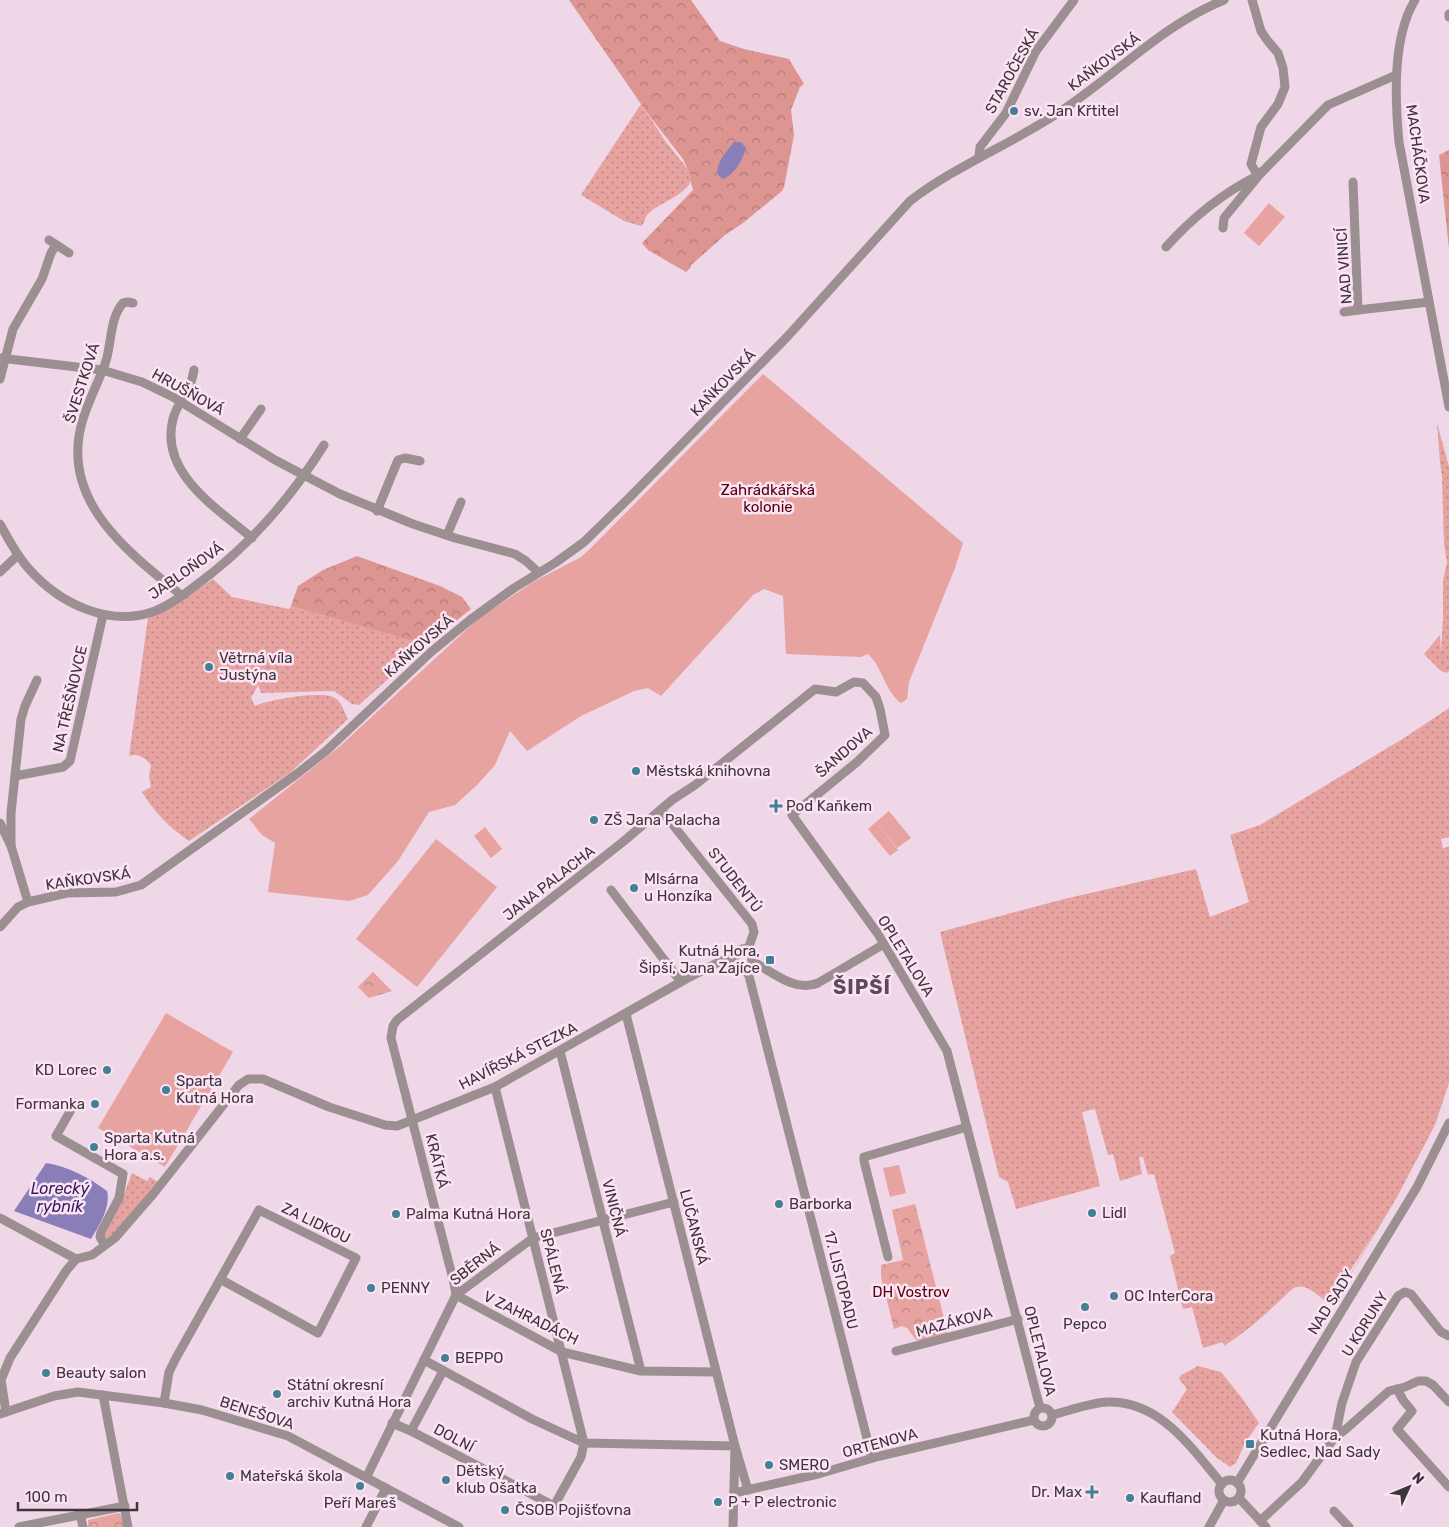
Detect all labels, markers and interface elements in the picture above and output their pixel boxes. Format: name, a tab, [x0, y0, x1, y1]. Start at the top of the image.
street label: STAROČESKÁ	[981, 25, 1043, 117]
street label: KAŇKOVSKÁ	[1064, 29, 1144, 95]
place label: sv. Jan Křtitel	[1024, 102, 1119, 120]
street label: MACHÁČKOVA	[1402, 103, 1434, 205]
marker: sv. Jan Křtitel	[1008, 105, 1020, 117]
street label: NAD VINICÍ	[1332, 226, 1356, 305]
street label: ŠVESTKOVÁ	[61, 341, 103, 425]
street label: KAŇKOVSKÁ	[687, 346, 759, 420]
street label: HRUŠŇOVÁ	[149, 365, 227, 419]
park label: Zahrádkářská kolonie	[721, 481, 815, 516]
street label: JABLOŇOVÁ	[145, 539, 227, 603]
street label: KAŇKOVSKÁ	[381, 611, 457, 681]
street label: NA TŘEŠŇOVCE	[49, 644, 91, 754]
place label: Větrná víla Justýna	[219, 649, 293, 684]
marker: Větrná víla Justýna	[203, 661, 215, 673]
street label: ŠANDOVA	[812, 723, 876, 781]
place label: Městská knihovna	[646, 762, 771, 780]
marker: Městská knihovna	[630, 765, 642, 777]
place label: Pod Kaňkem	[786, 797, 872, 815]
marker: Pod Kaňkem	[770, 800, 782, 812]
place label: ZŠ Jana Palacha	[604, 811, 720, 829]
marker: ZŠ Jana Palacha	[588, 814, 600, 826]
street label: JANA PALACHA	[500, 842, 598, 924]
street label: STUDENTŮ	[704, 844, 766, 916]
street label: KAŇKOVSKÁ	[44, 864, 132, 894]
place label: Mlsárna u Honzíka	[644, 870, 712, 905]
marker: Mlsárna u Honzíka	[628, 882, 640, 894]
street label: OPLETALOVA	[874, 912, 938, 1000]
place label: Kutná Hora, Šipší, Jana Zajíce	[639, 942, 760, 977]
marker: Kutná Hora, Šipší, Jana Zajíce	[764, 954, 776, 966]
district label: ŠIPŠÍ	[833, 975, 892, 999]
street label: HAVÍŘSKÁ STEZKA	[456, 1018, 580, 1094]
place label: KD Lorec	[35, 1061, 97, 1079]
marker: KD Lorec	[101, 1064, 113, 1076]
place label: Sparta Kutná Hora	[176, 1072, 254, 1107]
marker: Sparta Kutná Hora	[160, 1084, 172, 1096]
place label: Formanka	[16, 1095, 85, 1113]
marker: Formanka	[89, 1098, 101, 1110]
place label: Sparta Kutná Hora a.s.	[104, 1129, 195, 1164]
street label: KRÁTKÁ	[422, 1132, 452, 1190]
marker: Sparta Kutná Hora a.s.	[88, 1141, 100, 1153]
street label: VINIČNÁ	[598, 1177, 630, 1239]
water label: Lorecký rybník	[31, 1179, 90, 1216]
street label: LUČANSKÁ	[676, 1187, 712, 1267]
place label: Barborka	[789, 1195, 852, 1213]
marker: Barborka	[773, 1198, 785, 1210]
street label: ZA LIDKOU	[279, 1199, 353, 1247]
place label: Lidl	[1102, 1204, 1127, 1222]
place label: Palma Kutná Hora	[406, 1205, 531, 1223]
marker: Lidl	[1086, 1207, 1098, 1219]
marker: Palma Kutná Hora	[390, 1208, 402, 1220]
street label: SPÁLENÁ	[536, 1227, 570, 1295]
street label: 17. LISTOPADU	[820, 1229, 862, 1331]
street label: SBĚRNÁ	[446, 1239, 504, 1289]
street label: NAD SADY	[1304, 1266, 1358, 1338]
place label: PENNY	[381, 1279, 431, 1297]
marker: PENNY	[365, 1282, 377, 1294]
park label: DH Vostrov	[872, 1283, 950, 1301]
street label: V ZAHRADÁCH	[481, 1287, 581, 1349]
place label: OC InterCora	[1124, 1287, 1213, 1305]
street label: U KORUNY	[1338, 1288, 1392, 1360]
marker: OC InterCora	[1108, 1290, 1120, 1302]
marker: Pepco	[1079, 1301, 1091, 1313]
street label: MAZÁKOVA	[914, 1303, 994, 1341]
street label: OPLETALOVA	[1020, 1304, 1060, 1398]
place label: Pepco	[1063, 1315, 1107, 1333]
place label: BEPPO	[455, 1349, 504, 1367]
marker: BEPPO	[439, 1352, 451, 1364]
place label: Beauty salon	[56, 1364, 146, 1382]
marker: Beauty salon	[40, 1367, 52, 1379]
place label: Státní okresní archiv Kutná Hora	[287, 1376, 411, 1411]
marker: Státní okresní archiv Kutná Hora	[271, 1388, 283, 1400]
street label: BENEŠOVA	[218, 1393, 296, 1433]
street label: DOLNÍ	[431, 1420, 478, 1457]
street label: ORTENOVA	[840, 1424, 920, 1462]
place label: Kutná Hora, Sedlec, Nad Sady	[1260, 1426, 1381, 1461]
marker: Kutná Hora, Sedlec, Nad Sady	[1244, 1438, 1256, 1450]
place label: SMERO	[779, 1456, 829, 1474]
marker: SMERO	[763, 1459, 775, 1471]
place label: Dětský klub Ošatka	[456, 1462, 537, 1497]
north arrow	[1384, 1462, 1434, 1512]
place label: Mateřská škola	[240, 1467, 343, 1485]
text: N	[1408, 1469, 1428, 1488]
marker: Mateřská škola	[224, 1470, 236, 1482]
marker: Dětský klub Ošatka	[440, 1474, 452, 1486]
scale bar	[18, 1480, 136, 1512]
marker: Peří Mareš	[354, 1480, 366, 1492]
place label: Dr. Max	[1031, 1483, 1082, 1501]
marker: Dr. Max	[1086, 1486, 1098, 1498]
text: 100 m	[25, 1488, 67, 1506]
place label: Kaufland	[1140, 1489, 1202, 1507]
marker: Kaufland	[1124, 1492, 1136, 1504]
place label: P + P electronic	[728, 1493, 837, 1511]
place label: Peří Mareš	[324, 1494, 397, 1512]
marker: P + P electronic	[712, 1496, 724, 1508]
place label: ČSOB Pojišťovna	[515, 1501, 631, 1519]
marker: ČSOB Pojišťovna	[499, 1504, 511, 1516]

